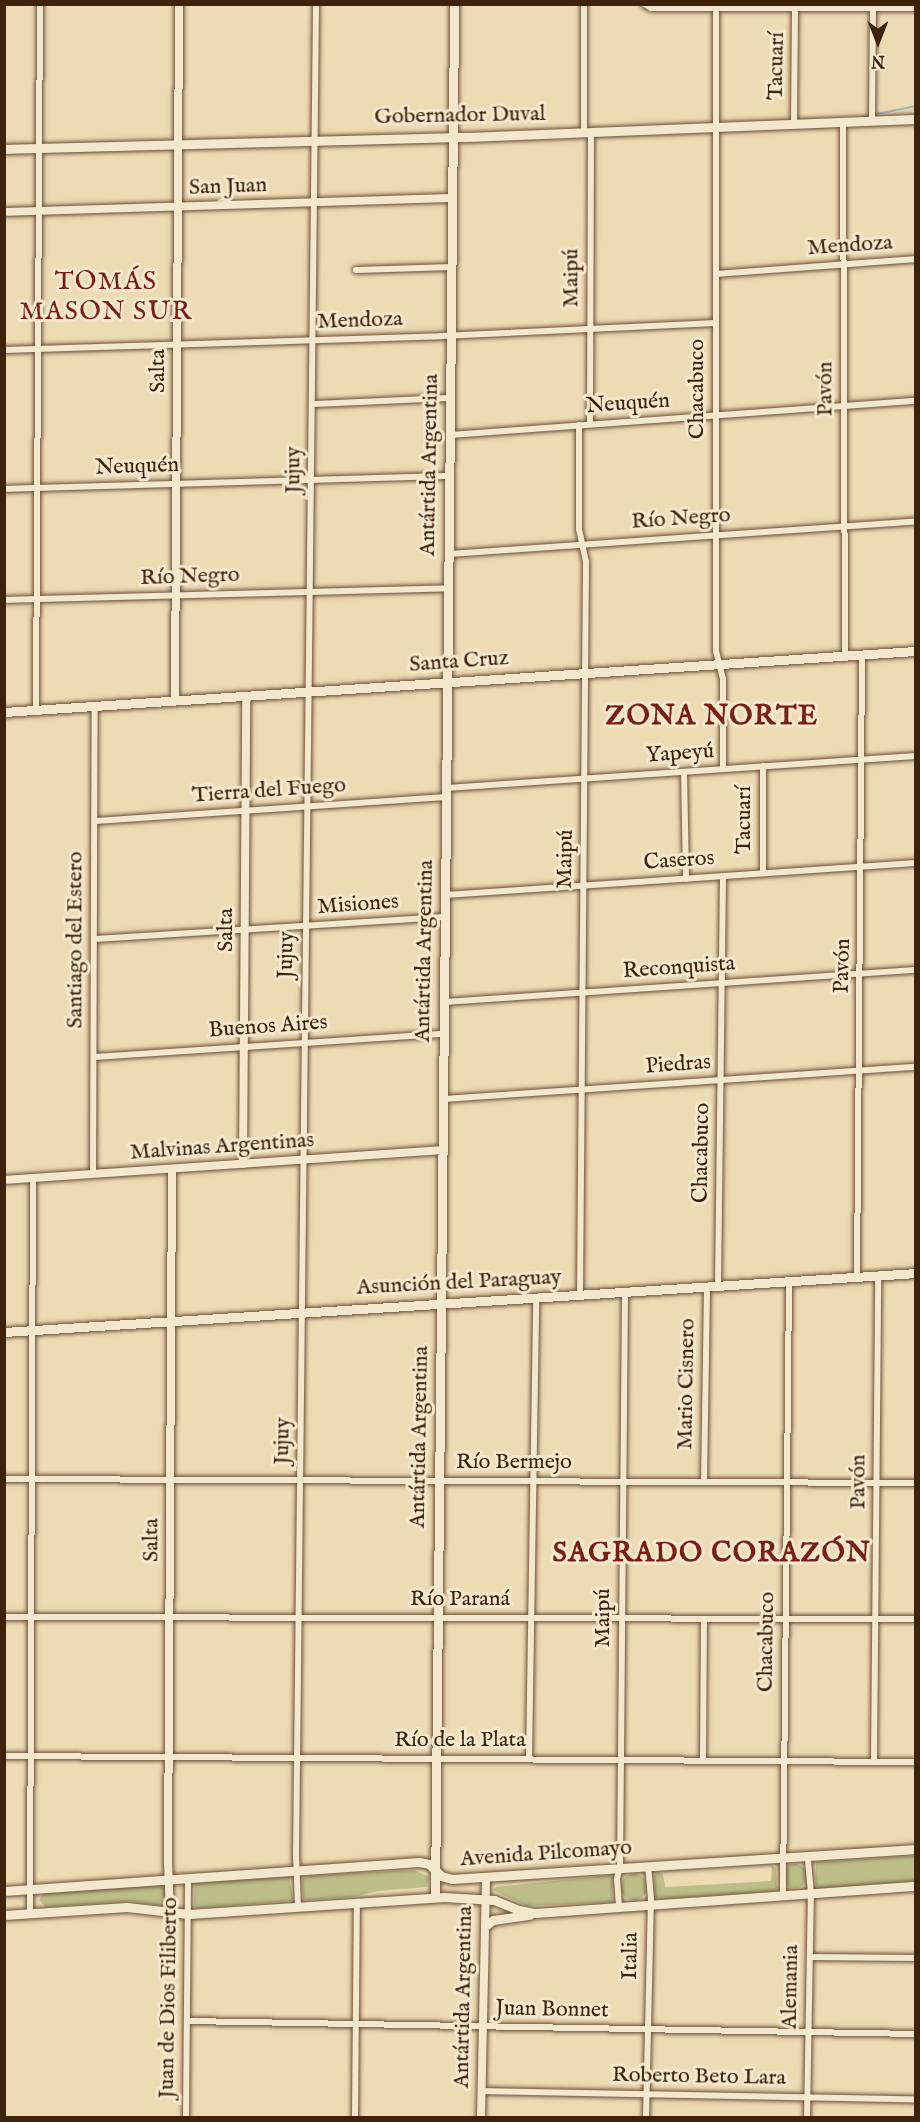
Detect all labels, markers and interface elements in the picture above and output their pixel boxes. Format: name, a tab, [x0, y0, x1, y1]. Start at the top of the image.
north arrow	[848, 12, 908, 72]
street label: Tacuarí	[763, 32, 791, 100]
text: N	[871, 50, 885, 70]
street label: Gobernador Duval	[374, 101, 546, 131]
street label: San Juan	[188, 172, 268, 202]
street label: Mendoza	[806, 230, 894, 262]
street label: Maipú	[559, 248, 585, 308]
district label: TOMÁS MASON SUR	[19, 266, 193, 328]
street label: Mendoza	[317, 306, 403, 336]
street label: Chacabuco	[685, 339, 711, 439]
street label: Salta	[146, 349, 172, 393]
street label: Pavón	[813, 362, 839, 416]
street label: Antártida Argentina	[415, 374, 445, 556]
street label: Neuquén	[585, 388, 671, 420]
street label: Jujuy	[281, 446, 307, 494]
street label: Neuquén	[95, 452, 179, 482]
street label: Río Negro	[630, 502, 732, 536]
street label: Río Negro	[140, 562, 240, 592]
street label: Santa Cruz	[408, 645, 510, 679]
district label: ZONA NORTE	[605, 700, 819, 734]
street label: Yapeyú	[645, 738, 715, 770]
street label: Tierra del Fuego	[191, 772, 347, 810]
street label: Tacuarí	[732, 786, 758, 854]
street label: Maipú	[552, 829, 580, 889]
street label: Caseros	[643, 845, 715, 877]
street label: Santiago del Estero	[63, 851, 89, 1029]
street label: Antártida Argentina	[410, 860, 440, 1042]
street label: Misiones	[316, 889, 400, 921]
street label: Salta	[214, 908, 240, 952]
street label: Jujuy	[273, 931, 301, 979]
street label: Pavón	[829, 938, 857, 994]
street label: Reconquista	[622, 951, 736, 985]
street label: Buenos Aires	[208, 1010, 328, 1044]
street label: Piedras	[644, 1050, 712, 1080]
street label: Chacabuco	[688, 1103, 716, 1203]
street label: Malvinas Argentinas	[129, 1127, 315, 1167]
street label: Asunción del Paraguay	[356, 1264, 562, 1302]
street label: Mario Cisnero	[673, 1318, 701, 1450]
street label: Antártida Argentina	[405, 1346, 435, 1528]
street label: Jujuy	[269, 1417, 297, 1465]
street label: Río Bermejo	[456, 1450, 572, 1476]
street label: Pavón	[846, 1455, 872, 1509]
street label: Salta	[139, 1518, 165, 1562]
district label: SAGRADO CORAZÓN	[552, 1537, 872, 1571]
street label: Río Paraná	[410, 1587, 510, 1613]
street label: Maipú	[591, 1588, 617, 1648]
street label: Chacabuco	[753, 1592, 781, 1692]
street label: Río de la Plata	[394, 1728, 526, 1754]
street label: Avenida Pilcomayo	[459, 1835, 633, 1873]
street label: Juan de Dios Filiberto	[154, 1897, 184, 2099]
street label: Antártida Argentina	[449, 1906, 479, 2088]
street label: Italia	[617, 1932, 645, 1980]
street label: Alemania	[777, 1945, 805, 2029]
street label: Juan Bonnet	[495, 1996, 609, 2024]
street label: Roberto Beto Lara	[612, 2062, 786, 2092]

